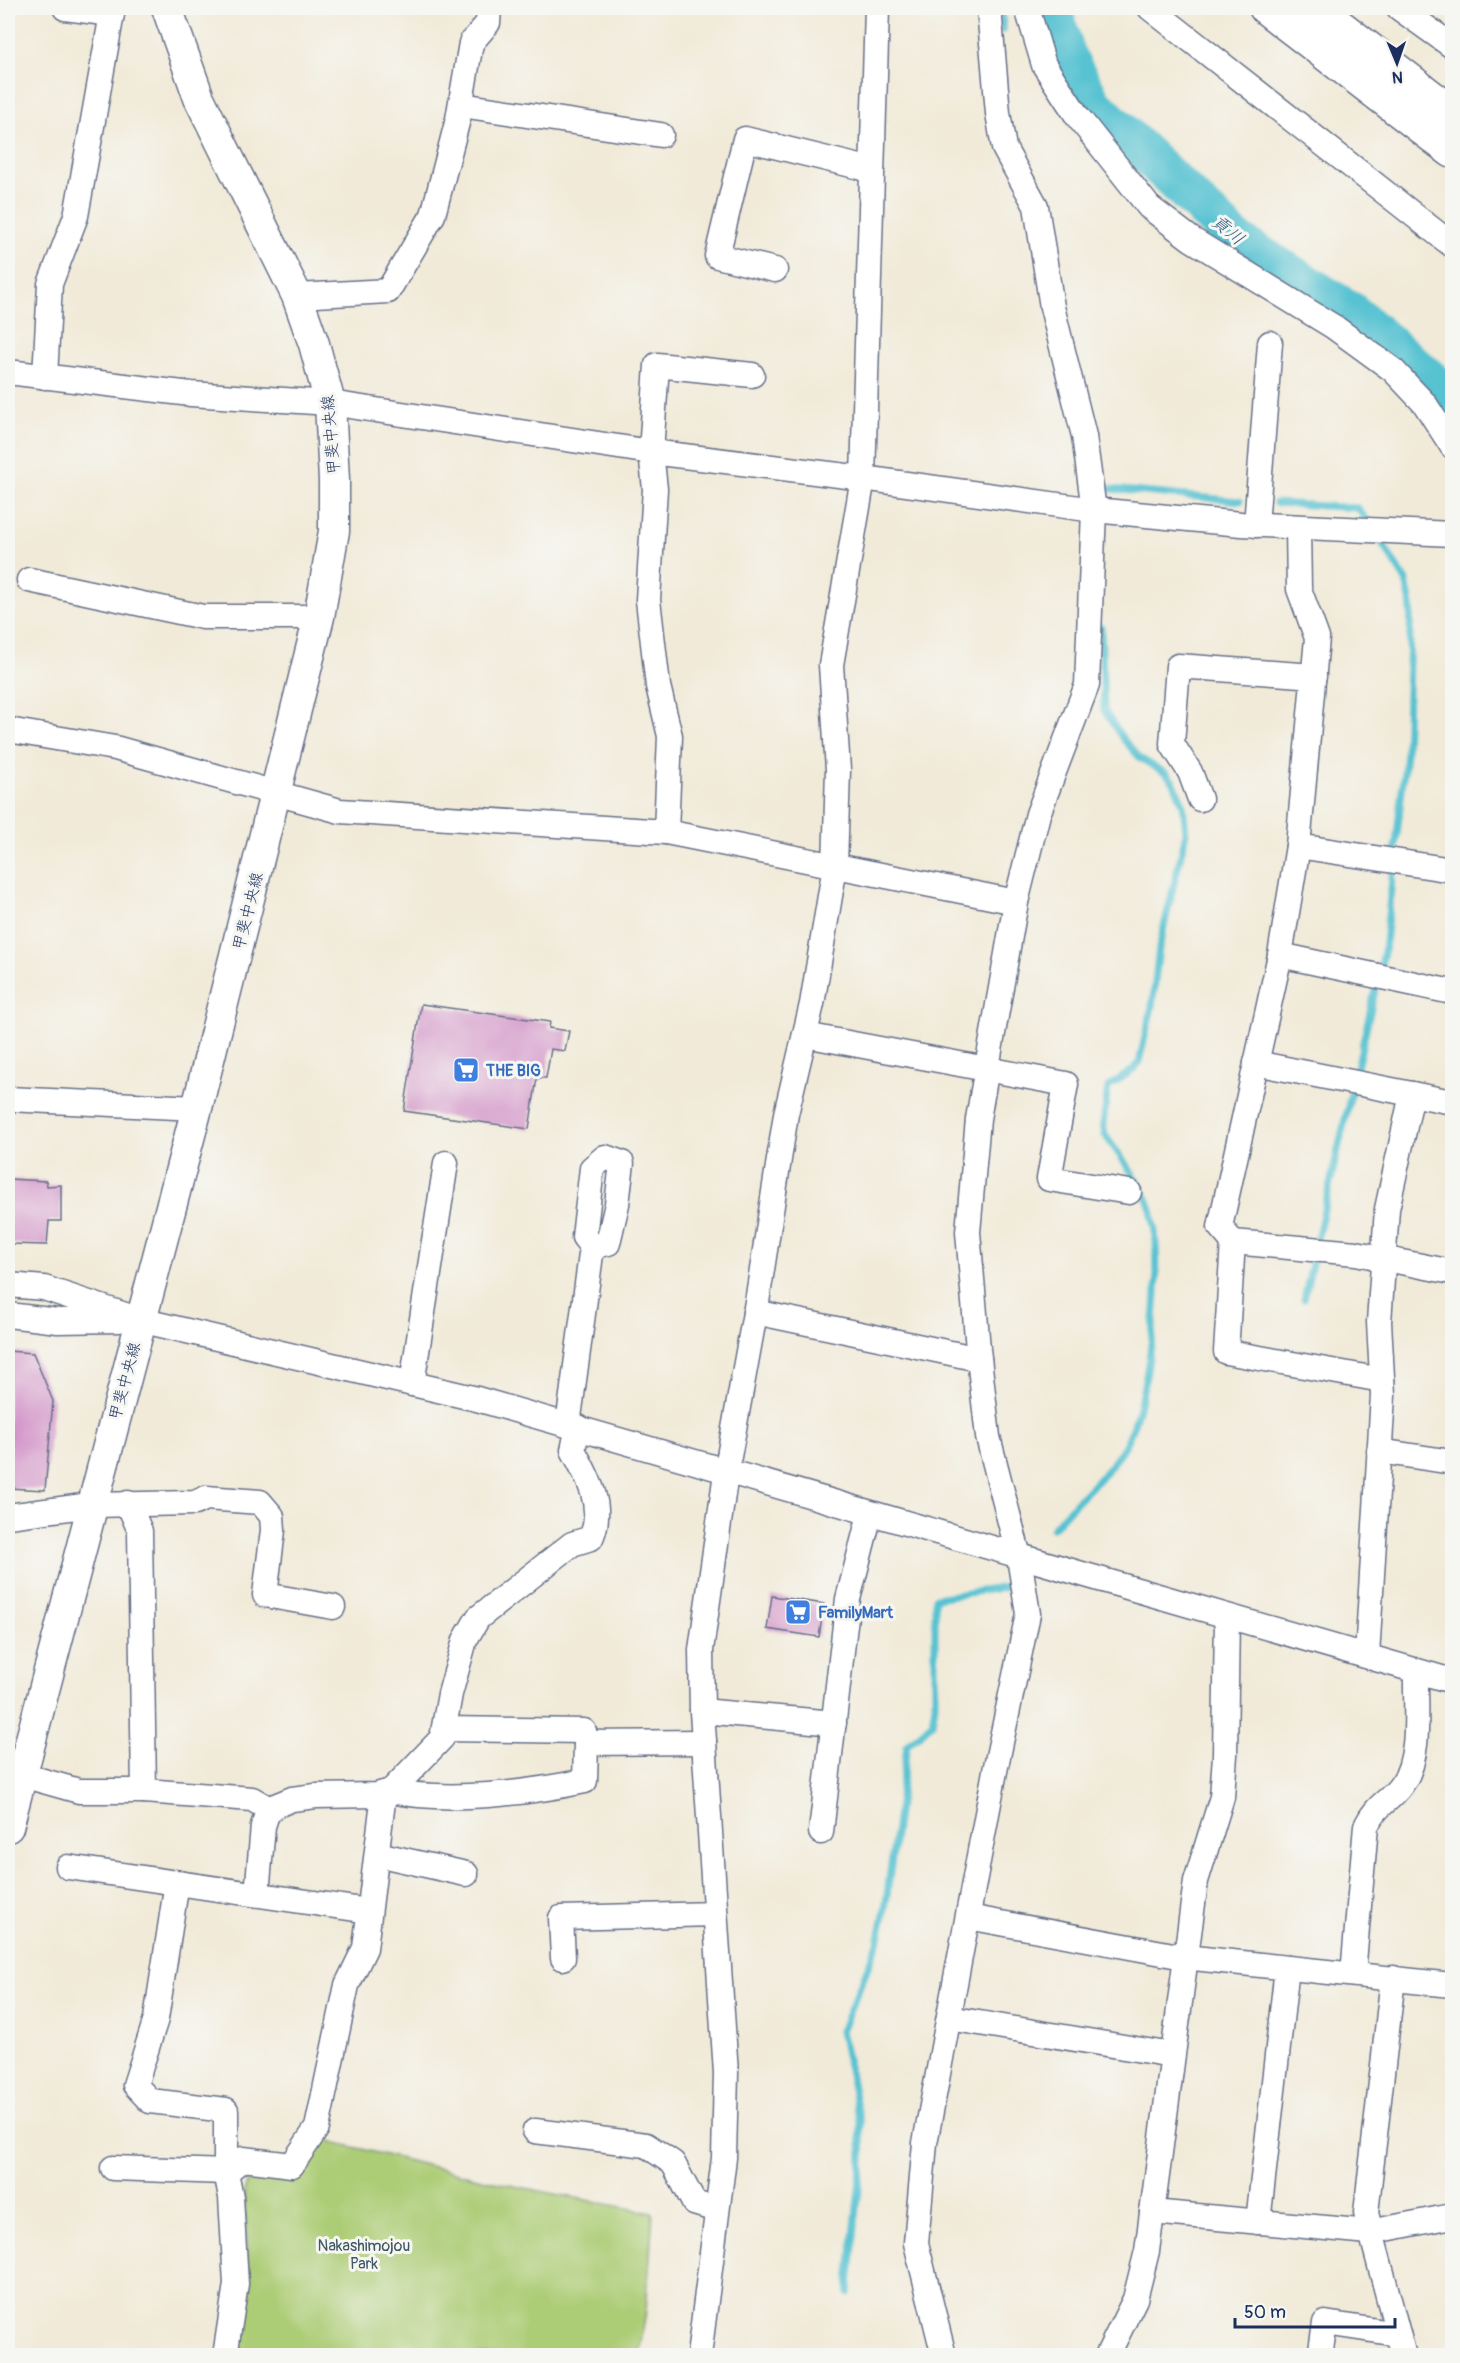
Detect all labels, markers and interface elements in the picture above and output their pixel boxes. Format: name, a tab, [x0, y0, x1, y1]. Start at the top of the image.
north arrow	[1367, 33, 1427, 93]
text: N	[1392, 67, 1403, 87]
water label: 貢川	[1206, 210, 1249, 251]
street label: 甲斐中央線	[318, 394, 344, 476]
street label: 甲斐中央線	[229, 870, 267, 952]
supermarket icon: THE BIG	[451, 1055, 481, 1085]
place label: THE BIG	[485, 1061, 541, 1081]
street label: 甲斐中央線	[105, 1340, 145, 1422]
supermarket icon: FamilyMart	[783, 1597, 813, 1627]
place label: FamilyMart	[818, 1603, 893, 1623]
park label: Nakashimojou Park	[318, 2236, 410, 2274]
scale bar	[1235, 2291, 1396, 2329]
text: 50 m	[1244, 2301, 1286, 2324]

